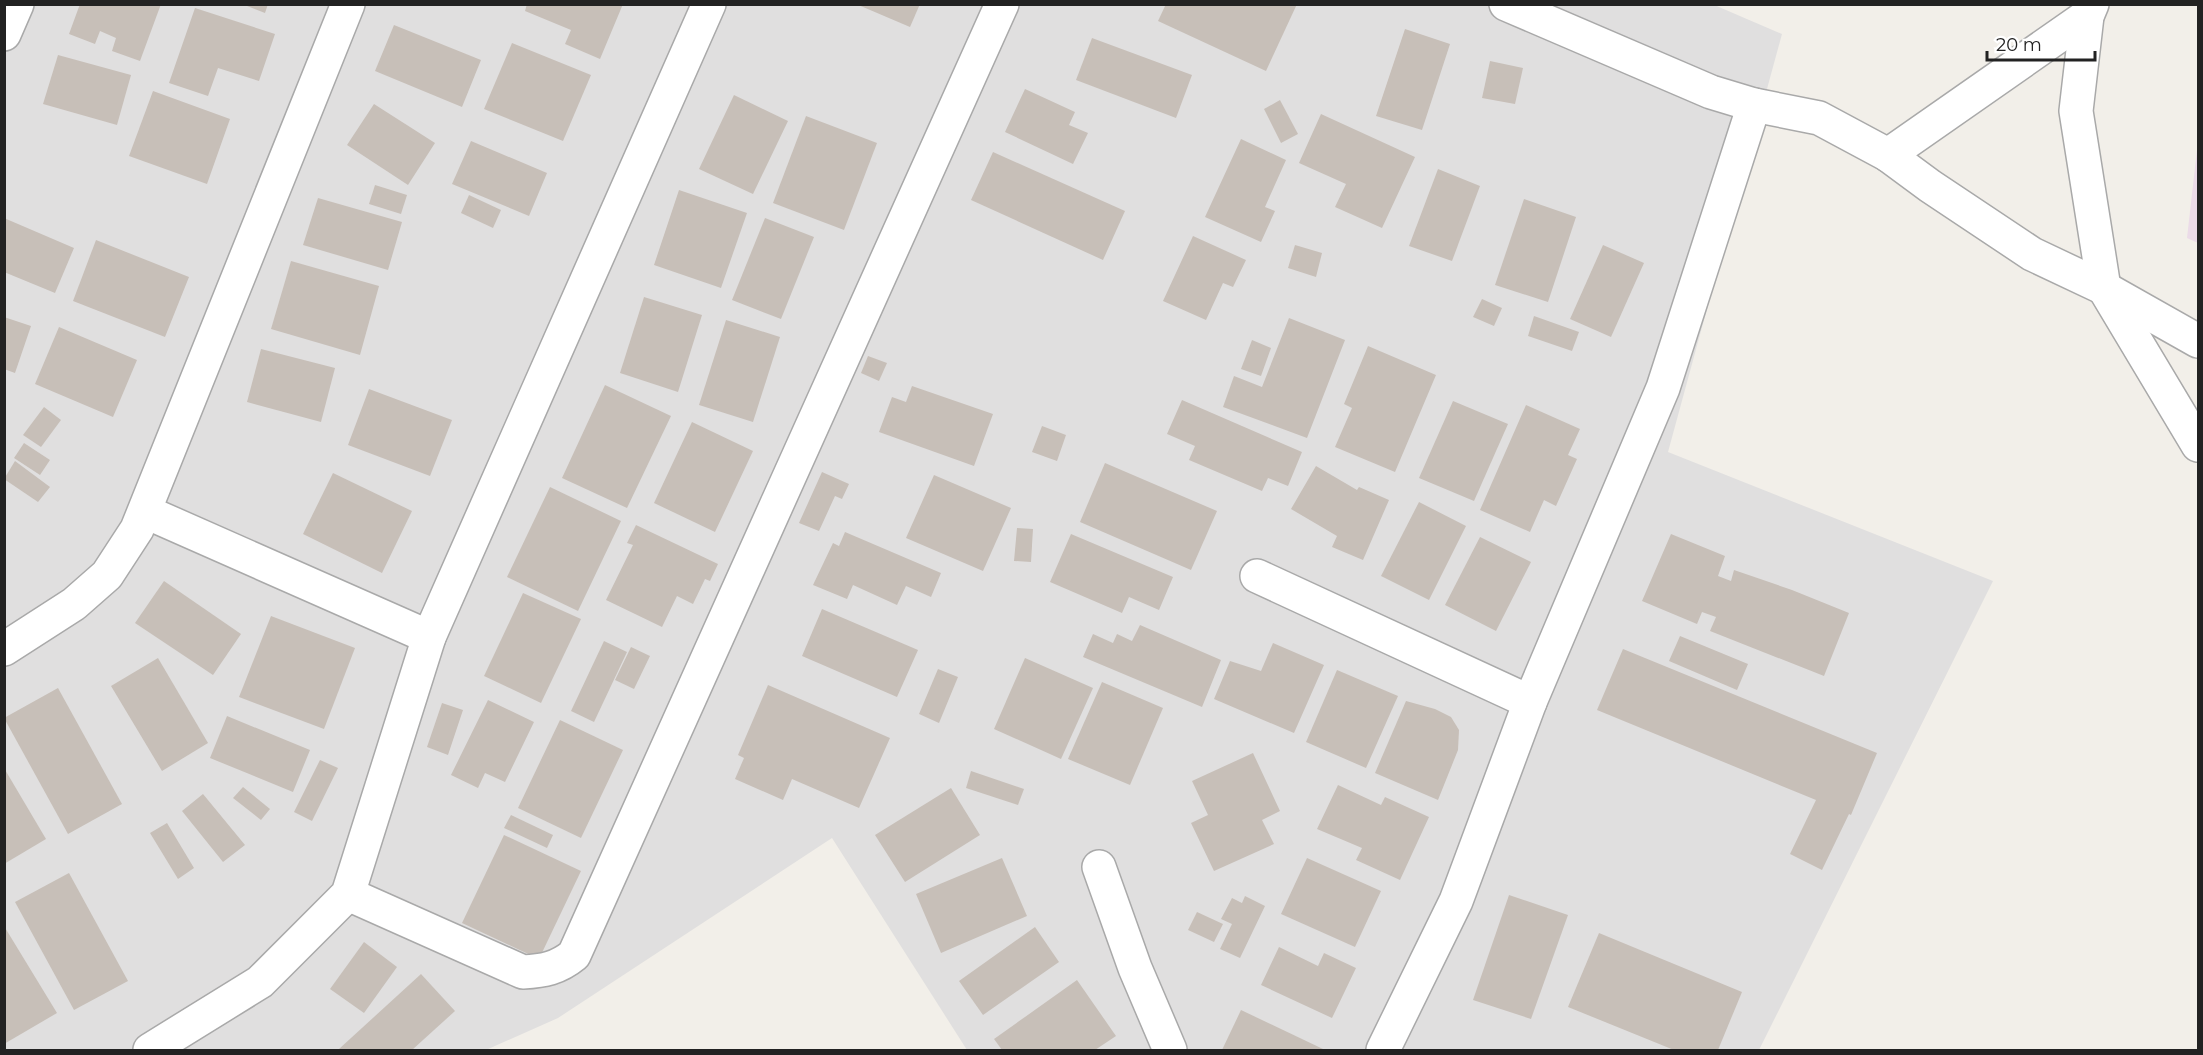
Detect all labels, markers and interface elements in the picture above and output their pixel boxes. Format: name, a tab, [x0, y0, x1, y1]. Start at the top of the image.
scale bar	[1987, 24, 2095, 62]
text: 20 m	[1996, 34, 2042, 56]

